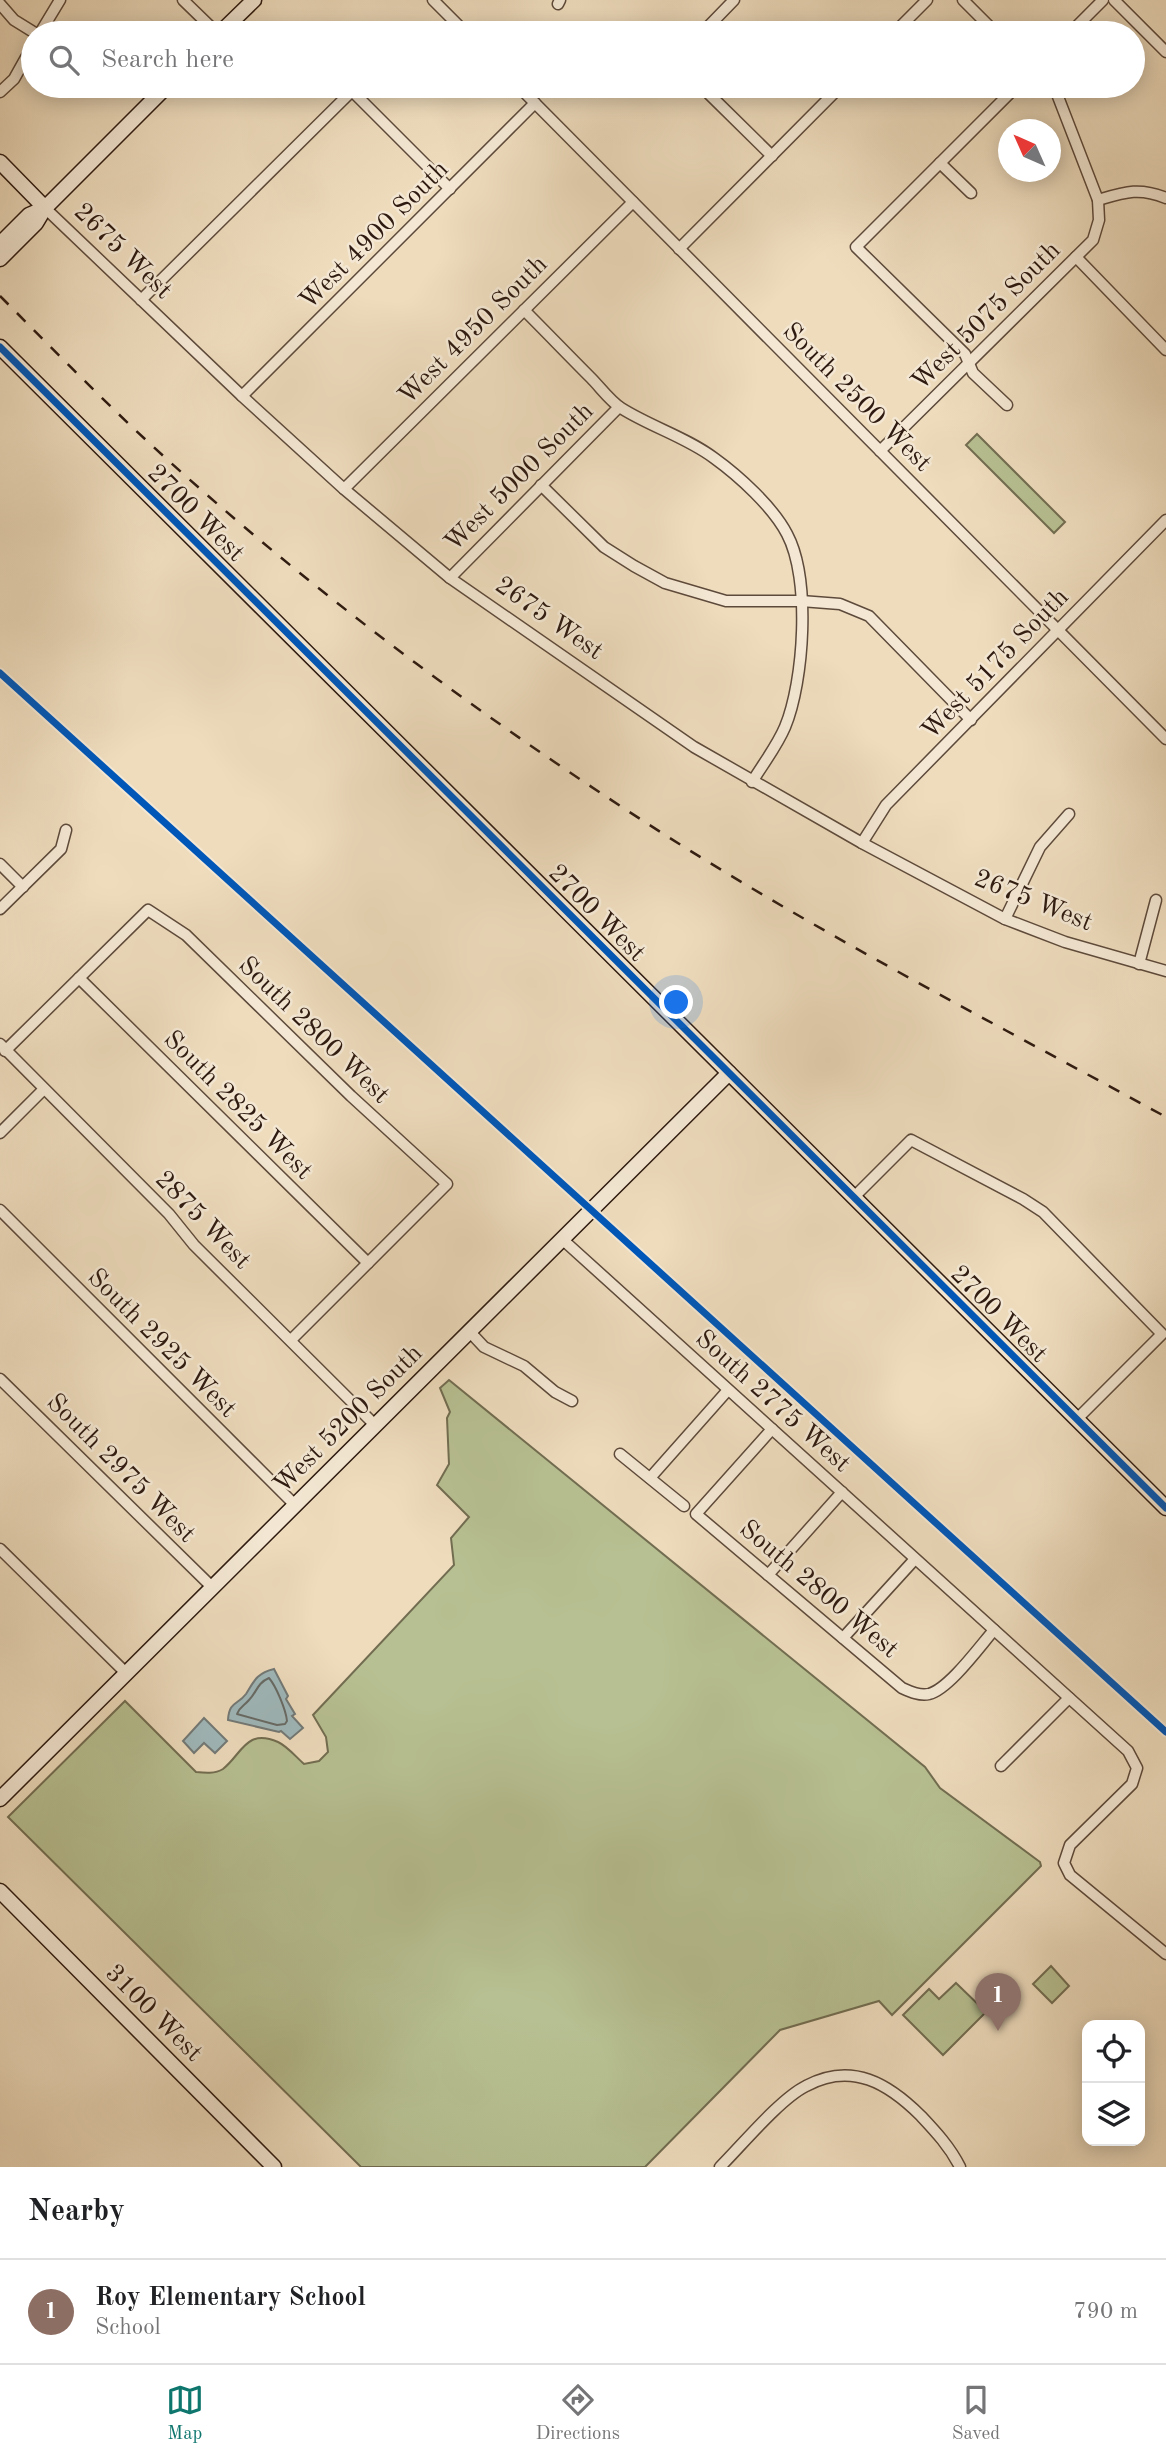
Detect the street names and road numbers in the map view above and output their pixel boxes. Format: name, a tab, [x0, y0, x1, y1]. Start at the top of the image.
street label: West 4900 South	[295, 156, 454, 315]
street label: 2675 West	[69, 199, 177, 304]
street label: West 5075 South	[907, 237, 1066, 396]
street label: West 4950 South	[394, 251, 553, 410]
street label: South 2500 West	[777, 318, 936, 477]
street label: West 5000 South	[440, 398, 599, 557]
street label: 2700 West	[142, 460, 249, 567]
street label: 2675 West	[490, 572, 608, 665]
street label: West 5175 South	[917, 584, 1074, 745]
street label: 2700 West	[543, 860, 650, 967]
street label: 2675 West	[970, 865, 1096, 936]
street label: South 2800 West	[233, 952, 394, 1109]
street label: South 2825 West	[158, 1026, 317, 1185]
street label: 2875 West	[150, 1166, 255, 1274]
street label: 2700 West	[945, 1261, 1052, 1368]
street label: South 2925 West	[82, 1264, 241, 1423]
street label: South 2775 West	[690, 1325, 855, 1478]
street label: West 5200 South	[269, 1340, 428, 1499]
street label: South 2975 West	[41, 1389, 200, 1548]
street label: South 2800 West	[734, 1516, 903, 1663]
street label: 3100 West	[100, 1960, 207, 2067]

